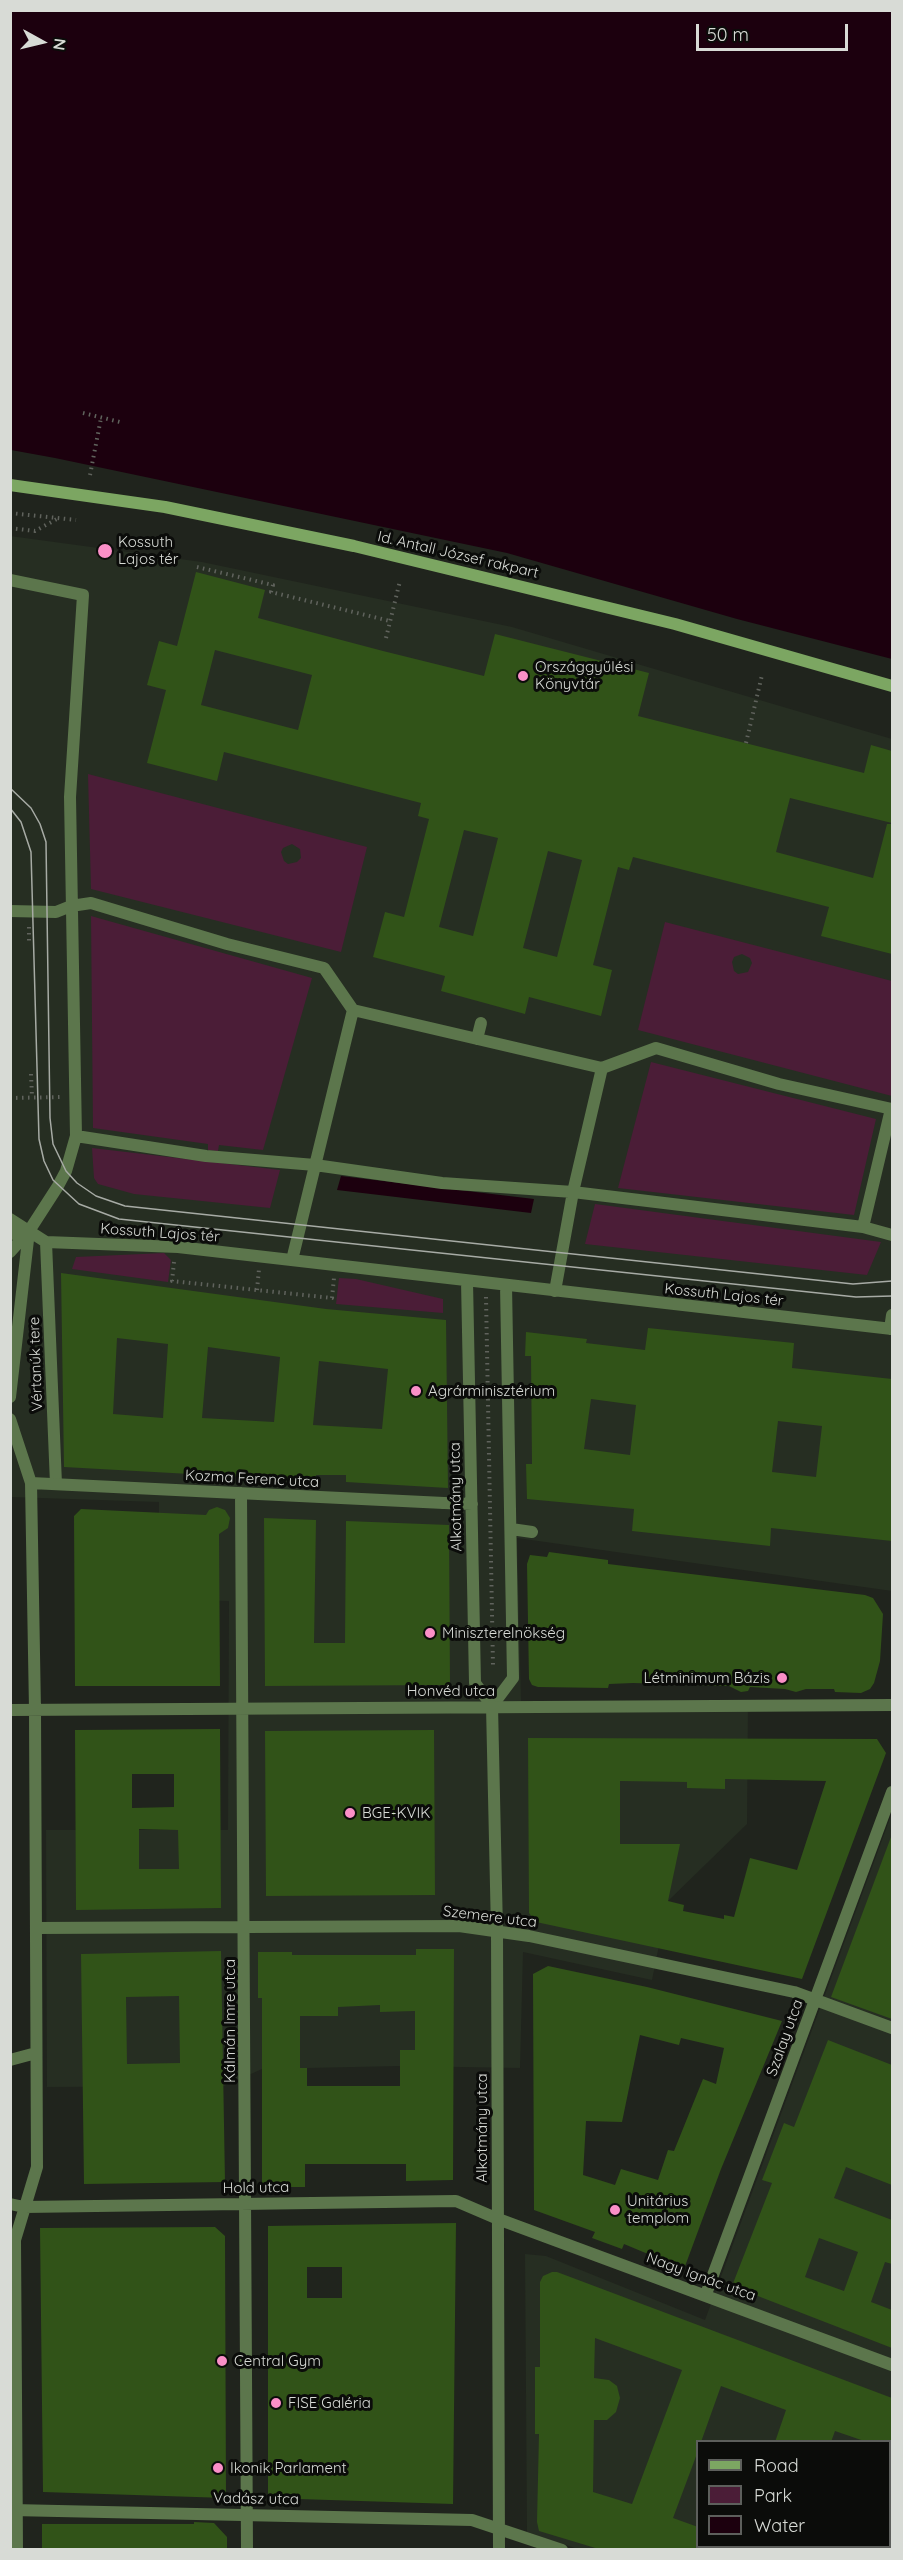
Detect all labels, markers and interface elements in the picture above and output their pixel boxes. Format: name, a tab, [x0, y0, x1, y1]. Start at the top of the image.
north arrow	[12, 12, 72, 72]
scale bar	[699, 12, 850, 50]
text: 50 m	[707, 23, 749, 46]
text: N	[49, 37, 71, 52]
street label: Id. Antall József rakpart	[376, 528, 540, 582]
place label: Kossuth Lajos tér	[118, 533, 179, 568]
marker: Kossuth Lajos tér	[96, 542, 114, 560]
place label: Országgyűlési Könyvtár	[535, 658, 633, 693]
marker: Országgyűlési Könyvtár	[516, 669, 530, 683]
street label: Kossuth Lajos tér	[100, 1220, 220, 1246]
street label: Kossuth Lajos tér	[664, 1280, 784, 1310]
street label: Vértanúk tere	[25, 1316, 47, 1412]
place label: Agrárminisztérium	[428, 1382, 555, 1400]
marker: Agrárminisztérium	[409, 1384, 423, 1398]
street label: Alkotmány utca	[446, 1442, 466, 1552]
street label: Kozma Ferenc utca	[184, 1466, 320, 1492]
place label: Miniszterelnökség	[442, 1624, 565, 1642]
marker: Miniszterelnökség	[423, 1626, 437, 1640]
place label: Létminimum Bázis	[643, 1669, 770, 1687]
marker: Létminimum Bázis	[775, 1671, 789, 1685]
street label: Honvéd utca	[407, 1682, 495, 1700]
place label: BGE-KVIK	[362, 1804, 430, 1822]
marker: BGE-KVIK	[343, 1806, 357, 1820]
street label: Szemere utca	[442, 1902, 538, 1932]
street label: Kálmán Imre utca	[221, 1959, 239, 2083]
street label: Szalay utca	[763, 1997, 807, 2079]
street label: Alkotmány utca	[473, 2073, 491, 2183]
street label: Hold utca	[222, 2178, 290, 2198]
place label: Unitárius templom	[627, 2192, 689, 2227]
marker: Unitárius templom	[608, 2203, 622, 2217]
street label: Nagy Ignác utca	[644, 2249, 758, 2305]
place label: Central Gym	[234, 2352, 321, 2370]
marker: Central Gym	[215, 2354, 229, 2368]
place label: FISE Galéria	[288, 2394, 371, 2412]
marker: FISE Galéria	[269, 2396, 283, 2410]
legend	[696, 2440, 891, 2548]
text: Road	[754, 2454, 799, 2477]
place label: Ikonik Parlament	[230, 2459, 347, 2477]
marker: Ikonik Parlament	[211, 2461, 225, 2475]
text: Park	[754, 2484, 792, 2507]
street label: Vadász utca	[213, 2489, 299, 2509]
text: Water	[754, 2514, 805, 2537]

